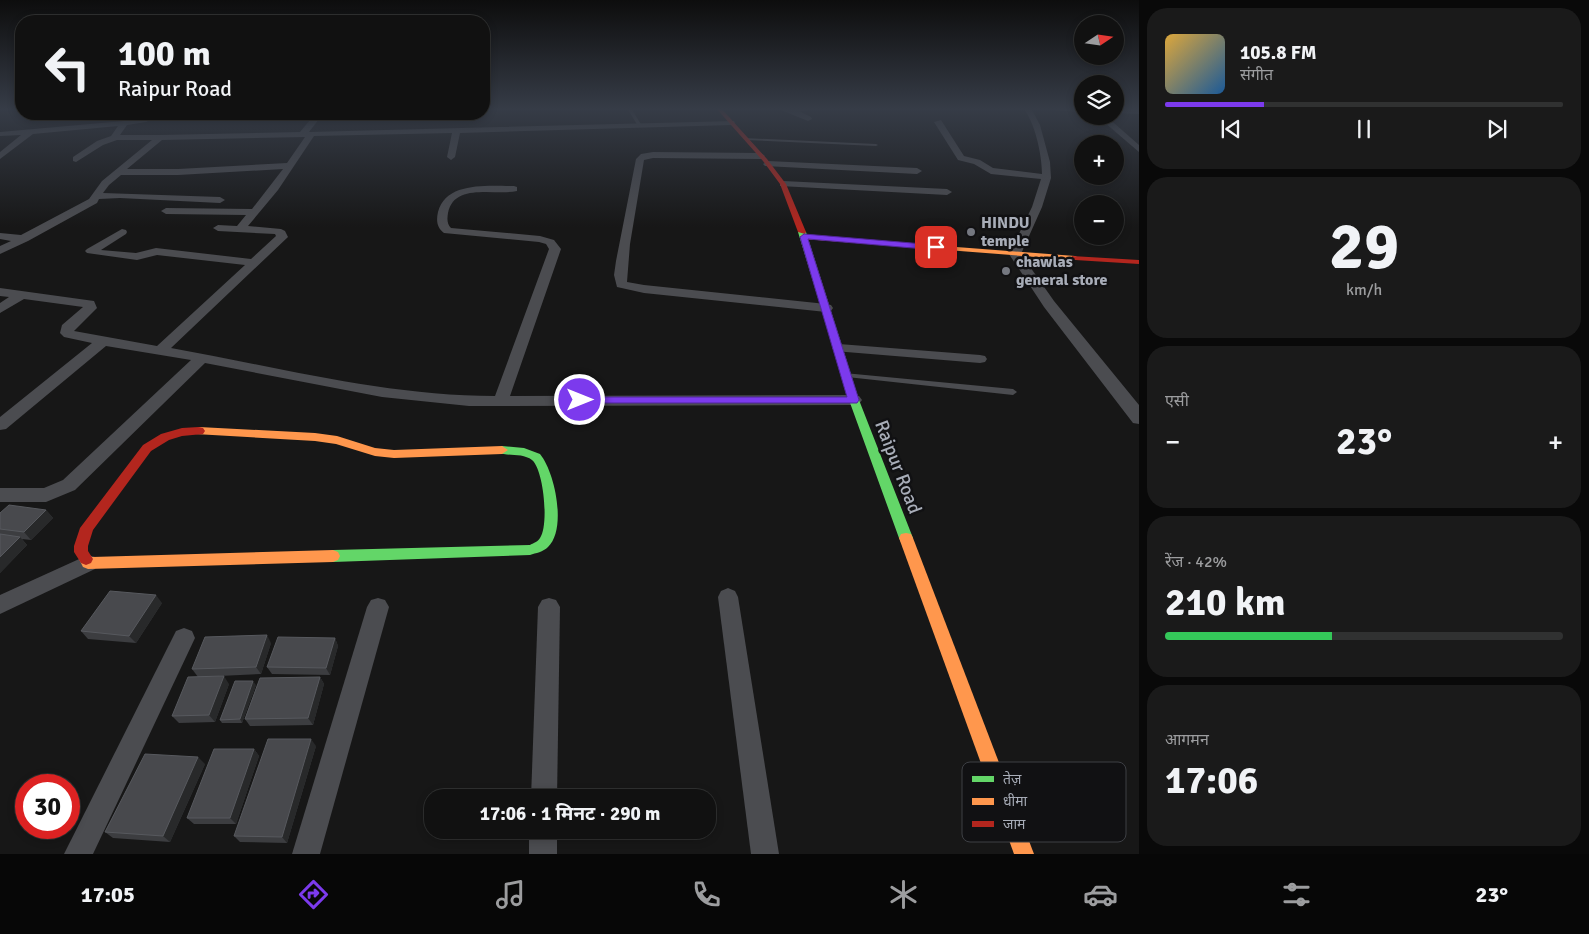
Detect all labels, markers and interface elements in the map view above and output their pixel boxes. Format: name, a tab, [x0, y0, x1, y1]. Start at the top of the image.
north arrow	[1074, 15, 1124, 65]
map controls	[1074, 15, 1124, 245]
text: 100 m	[118, 32, 211, 75]
icon: left	[35, 35, 100, 100]
text: 105.8 FM	[1240, 41, 1317, 65]
text: संगीत	[1240, 65, 1273, 85]
text: Raipur Road	[118, 75, 232, 102]
button: layers	[1074, 75, 1124, 125]
icon: previous	[1217, 115, 1245, 143]
icon: pause	[1350, 115, 1378, 143]
icon: next	[1483, 115, 1511, 143]
button: +	[1074, 135, 1124, 185]
button: −	[1074, 195, 1124, 245]
text: 29	[1329, 207, 1399, 287]
place label: HINDU temple	[980, 213, 1030, 251]
pin	[915, 226, 957, 268]
marker: HINDU temple	[965, 226, 977, 238]
icon: arrive	[922, 233, 950, 261]
place label: chawlas general store	[1016, 252, 1108, 290]
marker: chawlas general store	[1000, 265, 1012, 277]
text: km/h	[1346, 280, 1382, 300]
position arrow	[553, 373, 605, 425]
text: एसी	[1165, 391, 1189, 411]
street label: Raipur Road	[869, 417, 927, 517]
text: 23°	[1336, 418, 1392, 465]
text: −	[1165, 425, 1180, 459]
text: +	[1548, 425, 1563, 459]
text: रेंज · 42%	[1165, 552, 1227, 572]
text: 210 km	[1165, 579, 1286, 626]
text: आगमन	[1165, 730, 1209, 750]
text: 17:06	[1165, 757, 1258, 804]
legend	[962, 762, 1126, 842]
text: तेज़	[1003, 770, 1022, 788]
speed limit sign: 30	[15, 774, 80, 839]
text: धीमा	[1003, 793, 1028, 810]
text: 17:06 · 1 मिनट · 290 m	[480, 802, 660, 826]
text: जाम	[1003, 816, 1026, 833]
icon: directions	[296, 877, 331, 912]
icon: music	[493, 877, 528, 912]
icon: phone	[689, 877, 724, 912]
icon: climate	[886, 877, 921, 912]
icon: car	[1083, 877, 1118, 912]
icon: filters	[1279, 877, 1314, 912]
text: 17:05	[81, 881, 135, 908]
text: 23°	[1476, 881, 1508, 908]

